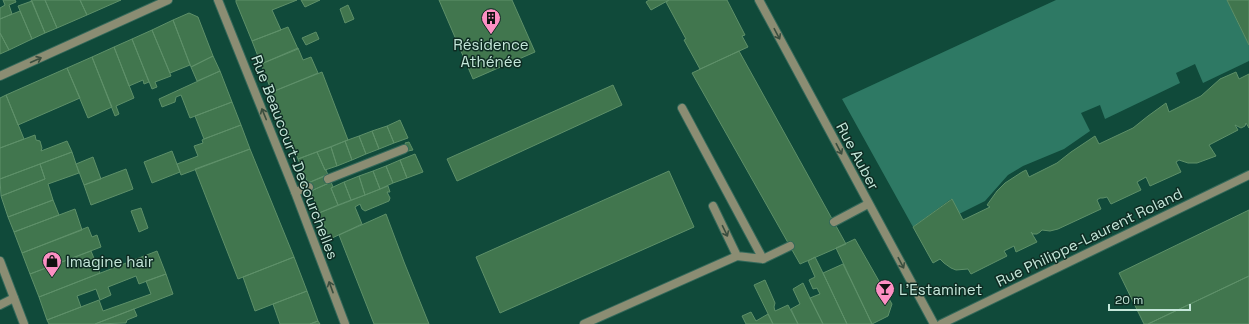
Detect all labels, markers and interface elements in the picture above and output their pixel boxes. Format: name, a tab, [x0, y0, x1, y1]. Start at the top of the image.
building icon: Résidence Athénée	[480, 7, 502, 35]
one-way arrow	[774, 28, 782, 40]
place label: Résidence Athénée	[453, 35, 529, 71]
street label: Rue Beaucourt-Decourchelles	[247, 52, 343, 262]
one-way arrow	[29, 55, 41, 63]
one-way arrow	[260, 108, 267, 120]
street label: Rue Auber	[832, 119, 884, 193]
one-way arrow	[836, 143, 843, 155]
street label: Rue Philippe-Laurent Roland	[993, 183, 1185, 291]
one-way arrow	[722, 225, 729, 237]
shop icon: Imagine hair	[41, 250, 63, 278]
place label: Imagine hair	[66, 252, 154, 271]
one-way arrow	[897, 257, 905, 269]
bar icon: L'Estaminet	[874, 278, 896, 306]
place label: L'Estaminet	[899, 280, 982, 299]
one-way arrow	[327, 281, 334, 294]
scale bar	[1109, 286, 1190, 312]
text: 20 m	[1115, 292, 1143, 308]

